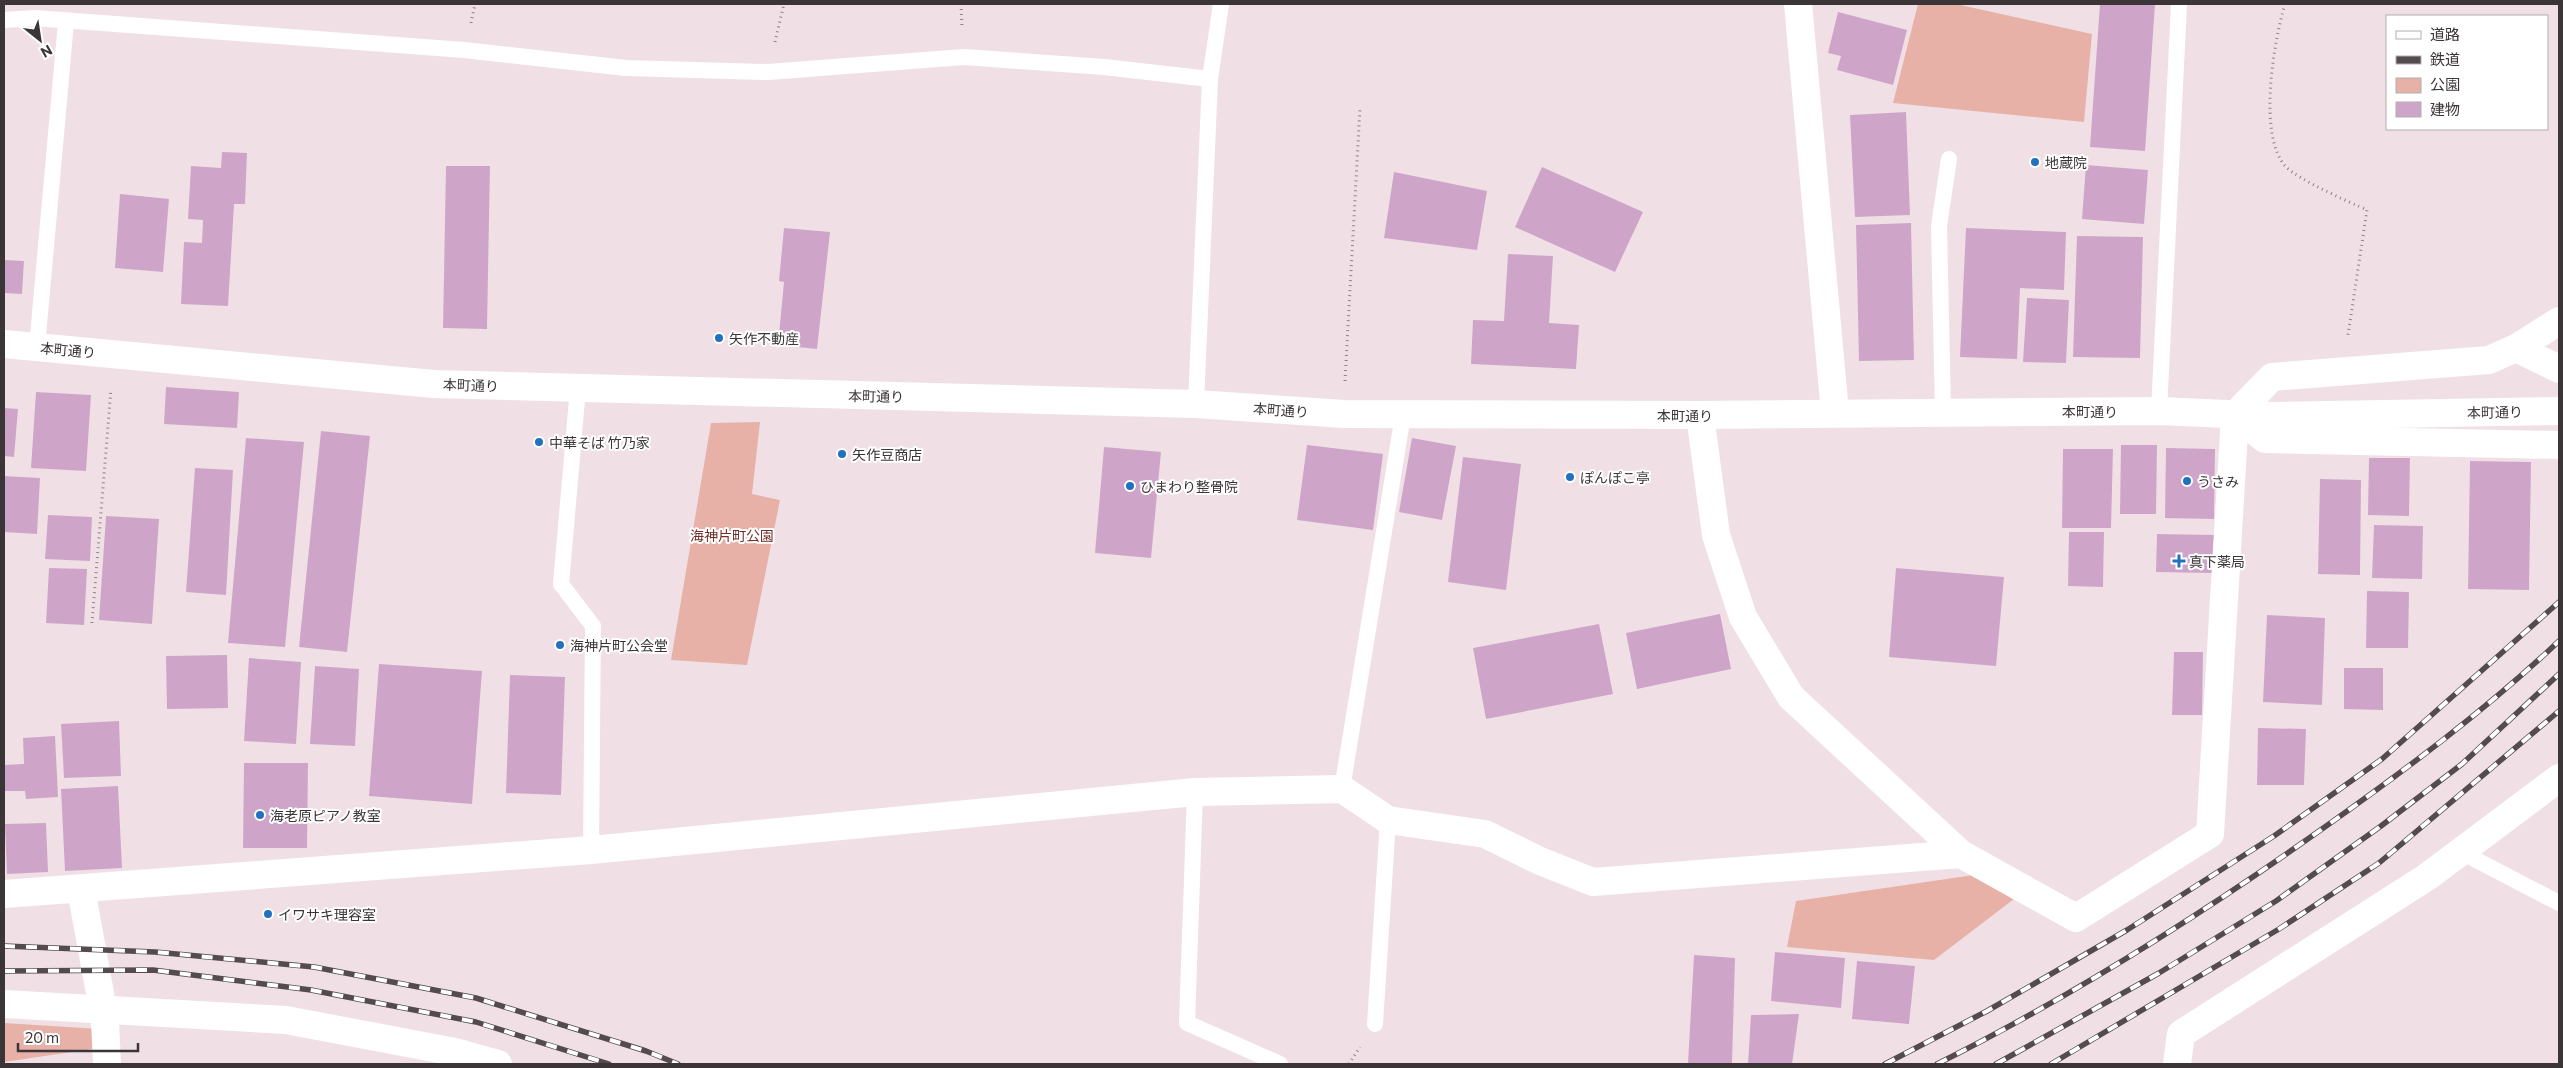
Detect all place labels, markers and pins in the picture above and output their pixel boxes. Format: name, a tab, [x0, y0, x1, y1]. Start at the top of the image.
place label: 地蔵院	[2045, 154, 2087, 171]
marker: 地蔵院	[2029, 156, 2041, 168]
place label: 矢作不動産	[729, 330, 799, 347]
marker: 矢作不動産	[713, 332, 725, 344]
place label: 中華そば 竹乃家	[549, 434, 650, 451]
marker: 中華そば 竹乃家	[533, 436, 545, 448]
place label: 矢作豆商店	[852, 446, 922, 463]
marker: 矢作豆商店	[836, 448, 848, 460]
place label: ぽんぽこ亭	[1580, 469, 1650, 486]
marker: ぽんぽこ亭	[1564, 471, 1576, 483]
place label: うさみ	[2197, 473, 2239, 490]
marker: うさみ	[2181, 475, 2193, 487]
place label: ひまわり整骨院	[1140, 478, 1238, 495]
marker: ひまわり整骨院	[1124, 480, 1136, 492]
place label: 真下薬局	[2189, 553, 2245, 570]
marker: 真下薬局	[2173, 555, 2185, 567]
place label: 海神片町公会堂	[570, 637, 668, 654]
marker: 海神片町公会堂	[554, 639, 566, 651]
place label: 海老原ピアノ教室	[270, 807, 381, 824]
marker: 海老原ピアノ教室	[254, 809, 266, 821]
place label: イワサキ理容室	[278, 906, 376, 923]
marker: イワサキ理容室	[262, 908, 274, 920]

